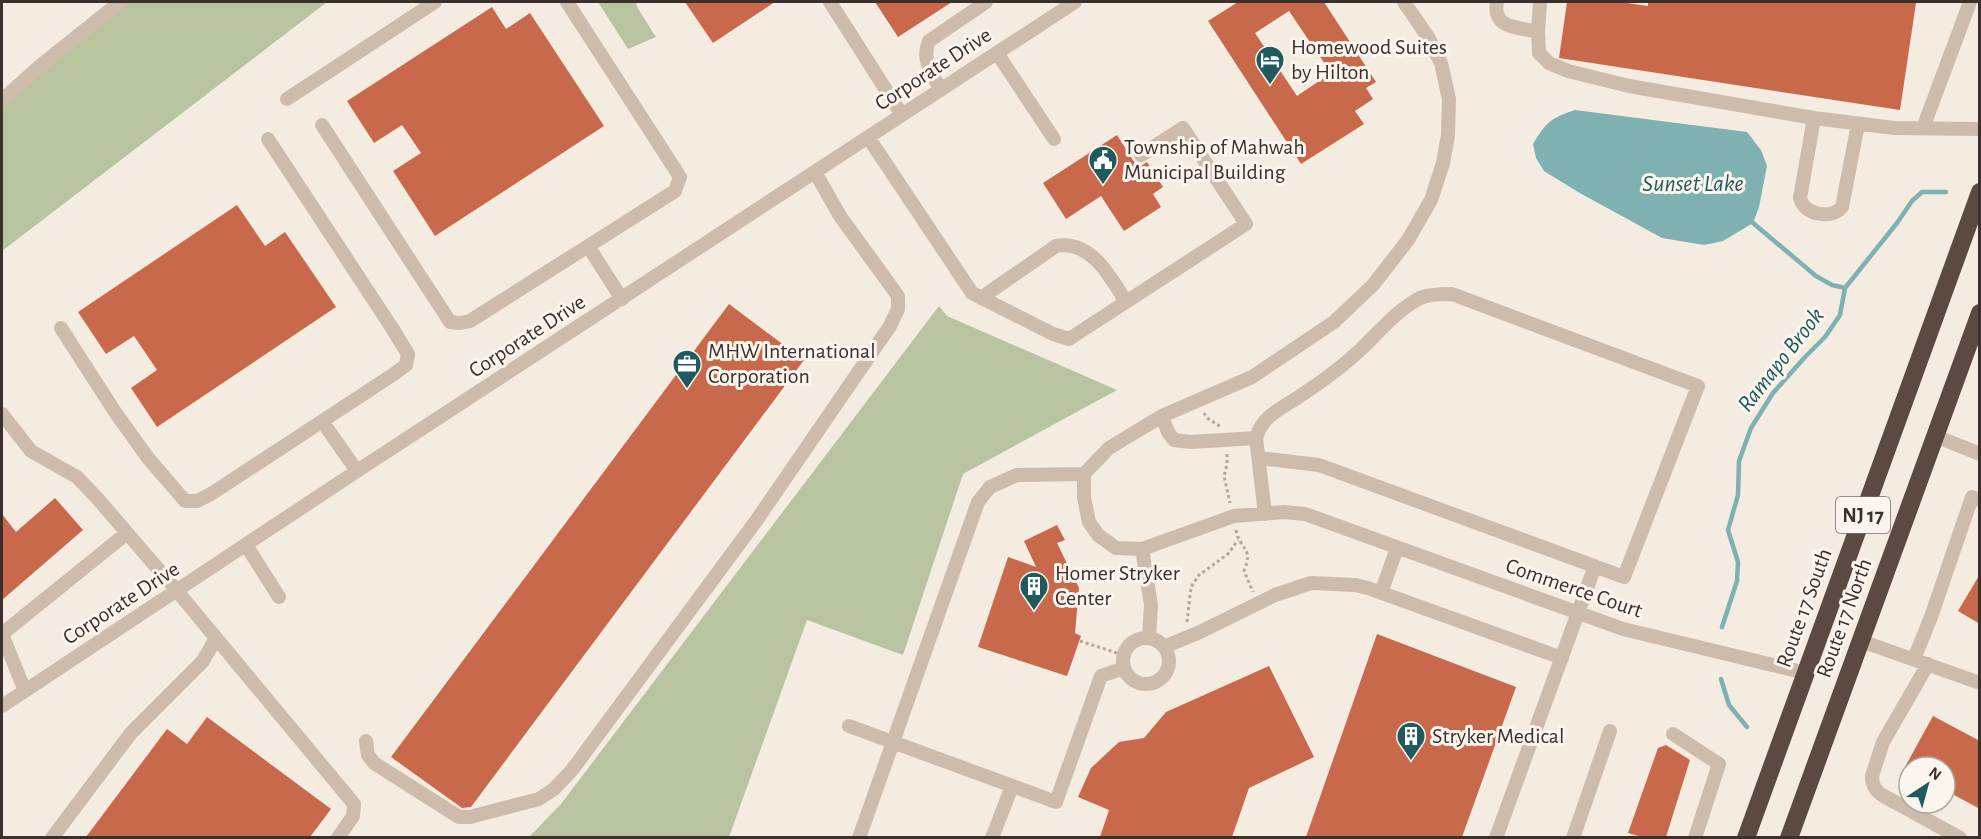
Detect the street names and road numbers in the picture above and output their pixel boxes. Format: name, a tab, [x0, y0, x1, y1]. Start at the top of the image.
street label: Corporate Drive	[871, 23, 995, 115]
street label: Corporate Drive	[465, 290, 589, 382]
road number: NJ 17	[1836, 497, 1890, 533]
street label: Route 17 South	[1772, 546, 1836, 670]
street label: Commerce Court	[1503, 554, 1645, 622]
street label: Route 17 North	[1812, 555, 1876, 681]
street label: Corporate Drive	[59, 557, 183, 649]

